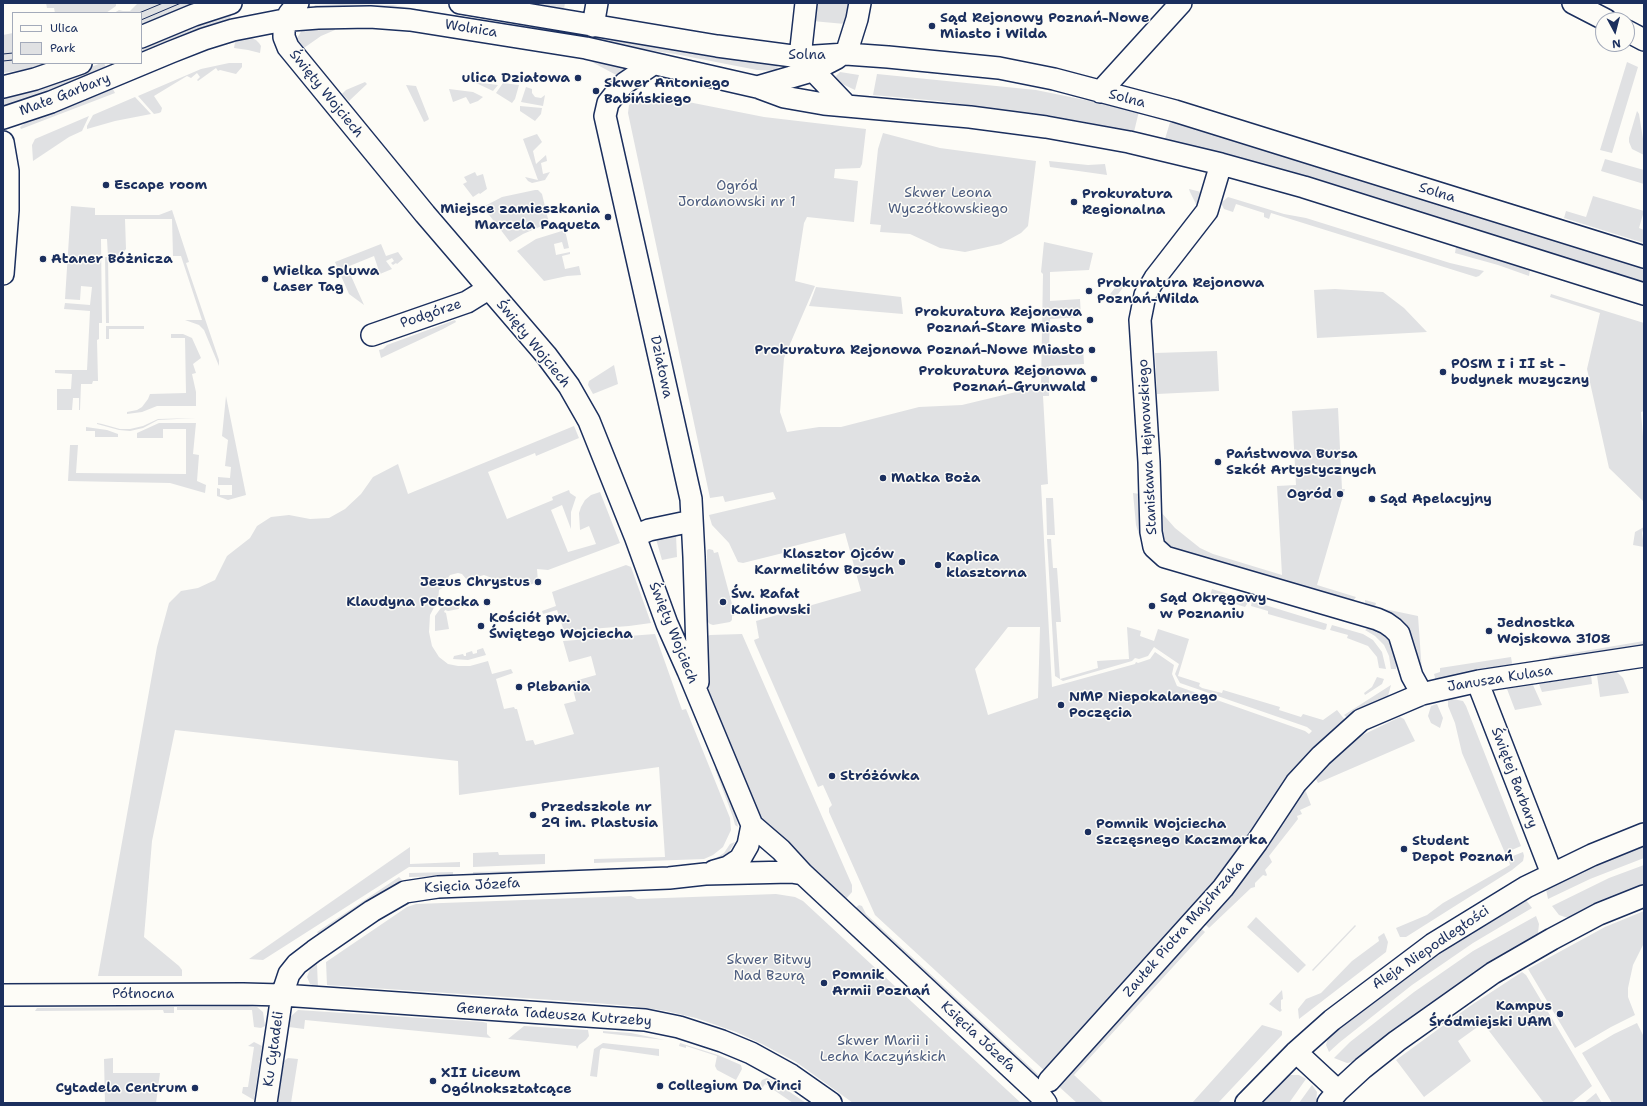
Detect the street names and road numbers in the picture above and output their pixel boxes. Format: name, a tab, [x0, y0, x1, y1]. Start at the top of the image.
street label: Wolnica	[443, 17, 499, 41]
street label: Święty Wojciech	[285, 47, 367, 141]
street label: Solna	[788, 47, 826, 63]
street label: Małe Garbary	[17, 70, 113, 120]
street label: Solna	[1107, 86, 1147, 112]
street label: Solna	[1417, 179, 1457, 207]
street label: Podgórze	[398, 296, 464, 332]
street label: Święty Wojciech	[492, 297, 574, 391]
street label: Działowa	[646, 334, 676, 400]
street label: Stanisława Hejmowskiego	[1135, 359, 1161, 535]
street label: Święty Wojciech	[645, 580, 701, 686]
street label: Janusza Kulasa	[1446, 662, 1554, 696]
street label: Świętej Barbary	[1487, 725, 1541, 831]
street label: Zaułek Piotra Majchrzaka	[1120, 857, 1248, 1001]
street label: Księcia Józefa	[424, 875, 520, 897]
street label: Aleja Niepodległości	[1369, 903, 1493, 993]
street label: Północna	[112, 986, 174, 1002]
street label: Księcia Józefa	[937, 998, 1019, 1076]
street label: Generała Tadeusza Kutrzeby	[456, 1000, 652, 1030]
street label: Ku Cytadeli	[260, 1010, 288, 1088]

